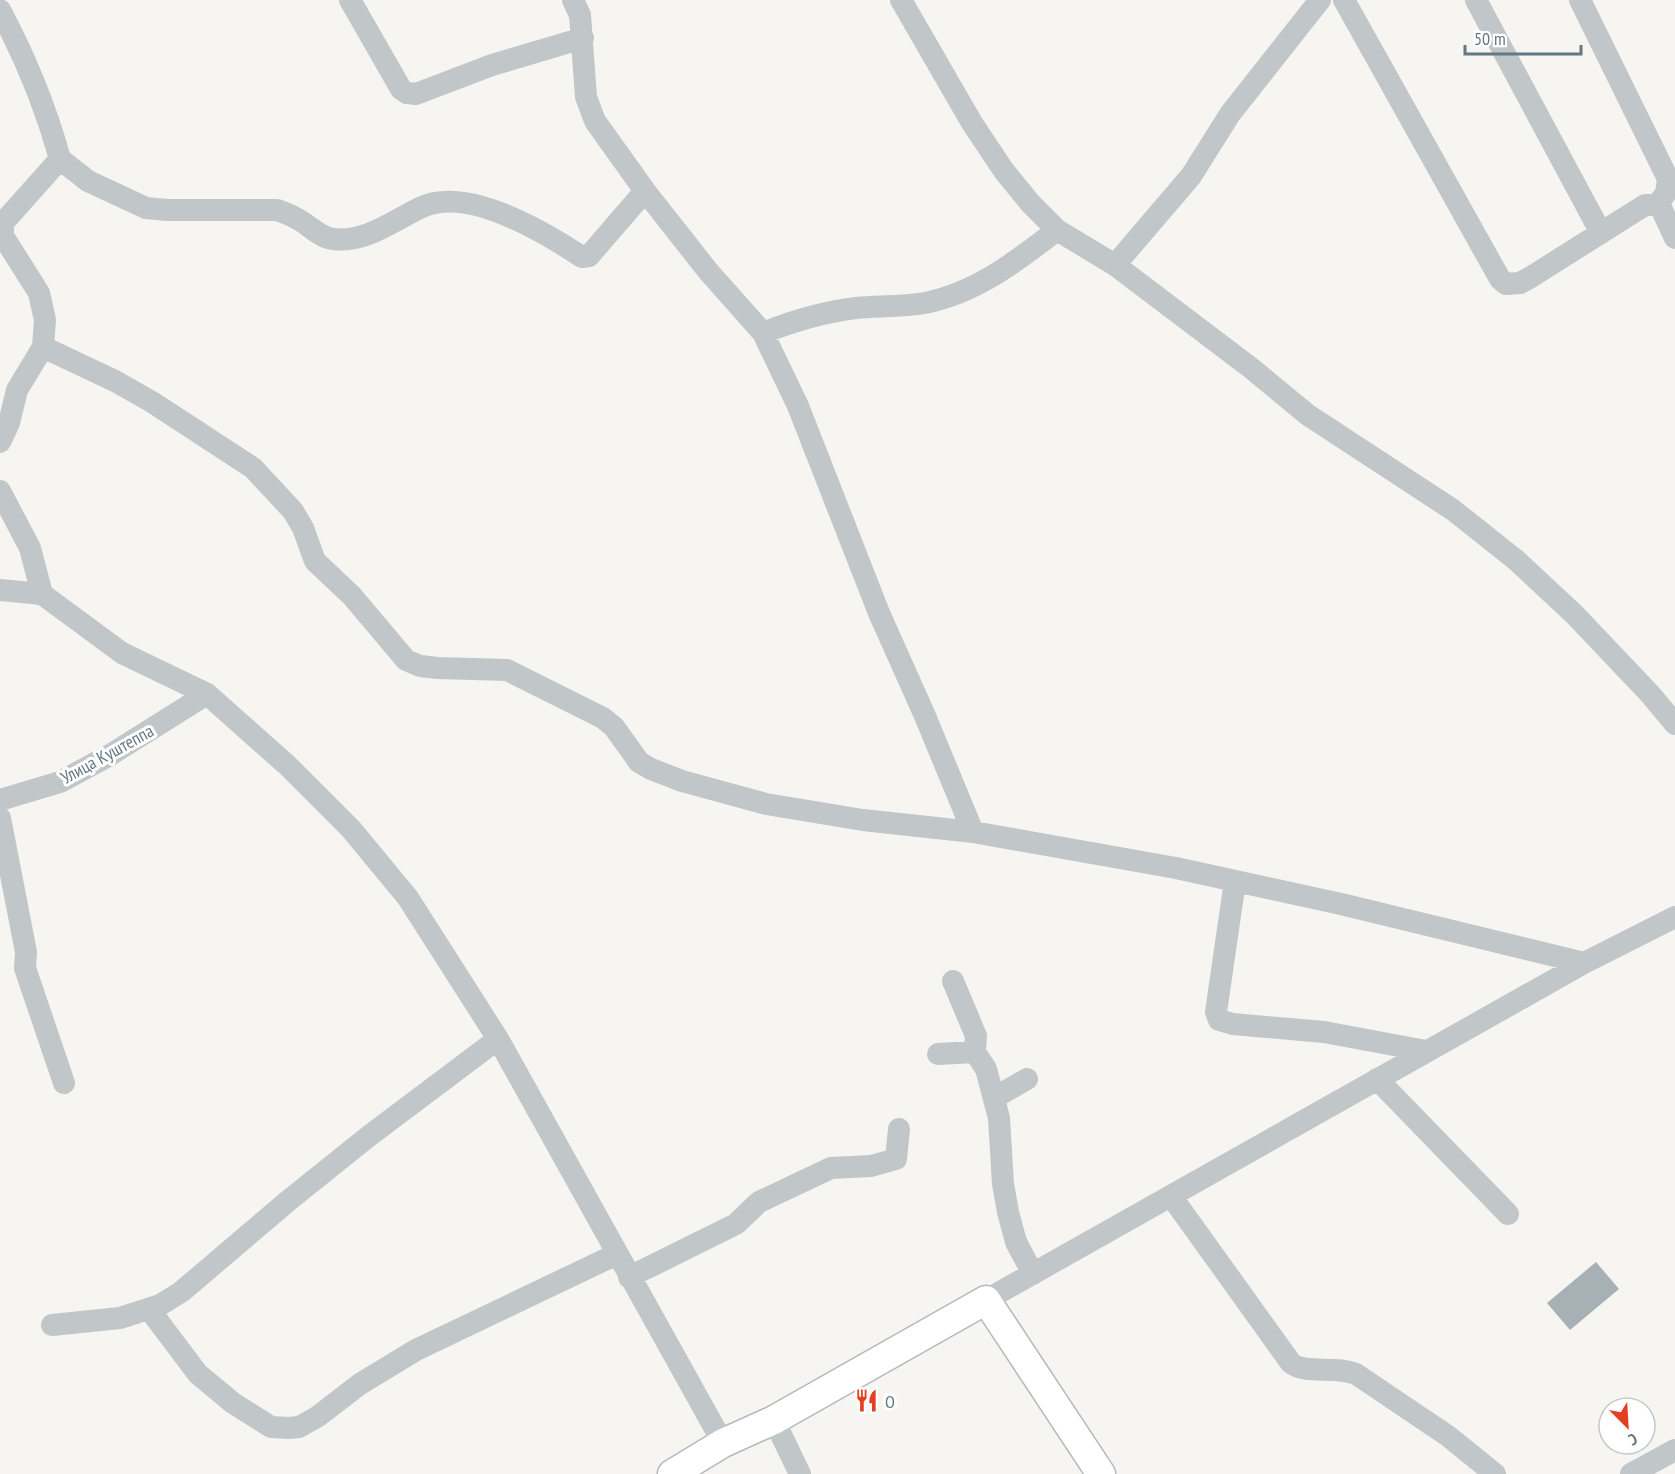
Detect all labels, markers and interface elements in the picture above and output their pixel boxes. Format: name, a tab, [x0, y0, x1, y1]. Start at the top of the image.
scale bar	[1465, 18, 1580, 56]
text: 50 m	[1474, 27, 1506, 50]
street label: Улица Куштеппа	[56, 719, 158, 789]
restaurant icon: O	[854, 1388, 880, 1414]
place label: O	[885, 1390, 895, 1413]
north arrow	[1597, 1396, 1657, 1456]
text: С	[1625, 1429, 1641, 1451]

